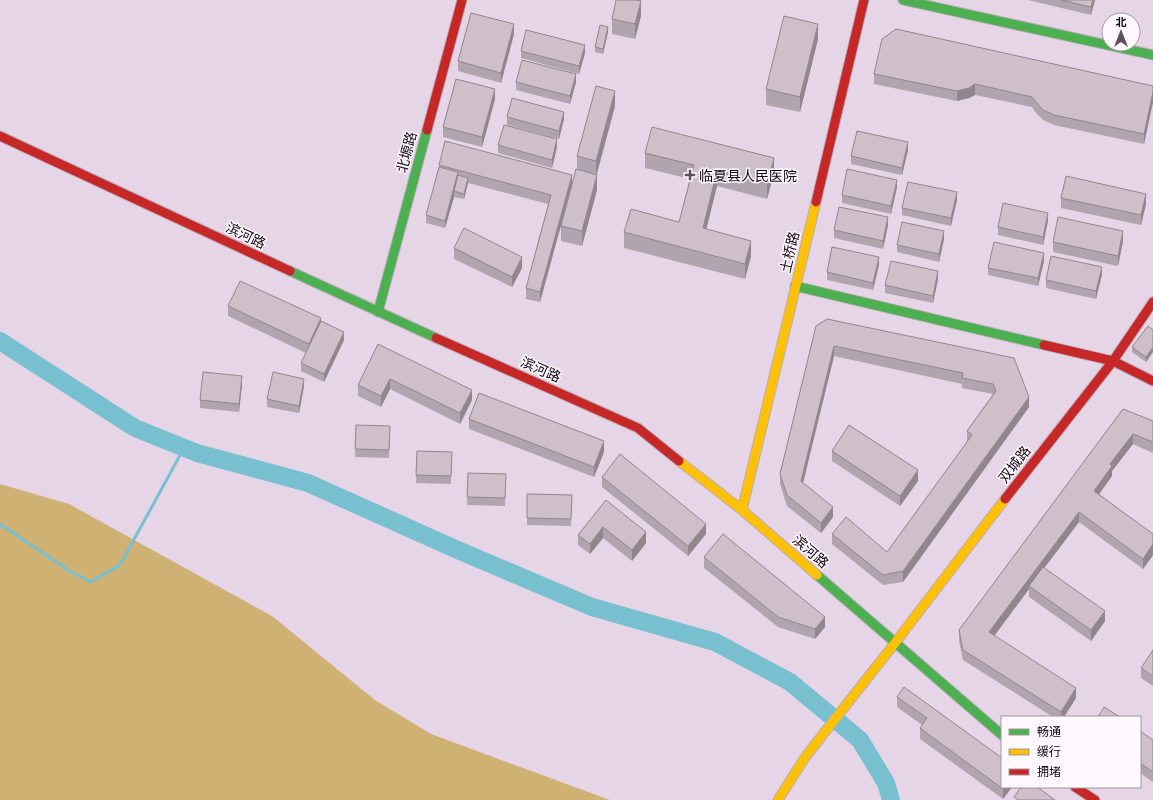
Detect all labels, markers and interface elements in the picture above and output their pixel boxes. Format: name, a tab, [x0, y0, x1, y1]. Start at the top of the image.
north arrow	[1101, 12, 1141, 52]
text: 北	[1116, 15, 1127, 29]
street label: 北塬路	[392, 130, 420, 174]
place label: 临夏县人民医院	[699, 167, 797, 184]
marker: 临夏县人民医院	[684, 169, 696, 181]
street label: 滨河路	[223, 218, 269, 252]
street label: 土桥路	[776, 230, 802, 274]
street label: 滨河路	[518, 353, 564, 385]
street label: 双城路	[994, 442, 1034, 486]
street label: 滨河路	[790, 531, 832, 571]
legend	[1001, 716, 1141, 788]
text: 畅通	[1037, 724, 1061, 739]
text: 缓行	[1037, 744, 1061, 759]
text: 拥堵	[1037, 764, 1061, 779]

